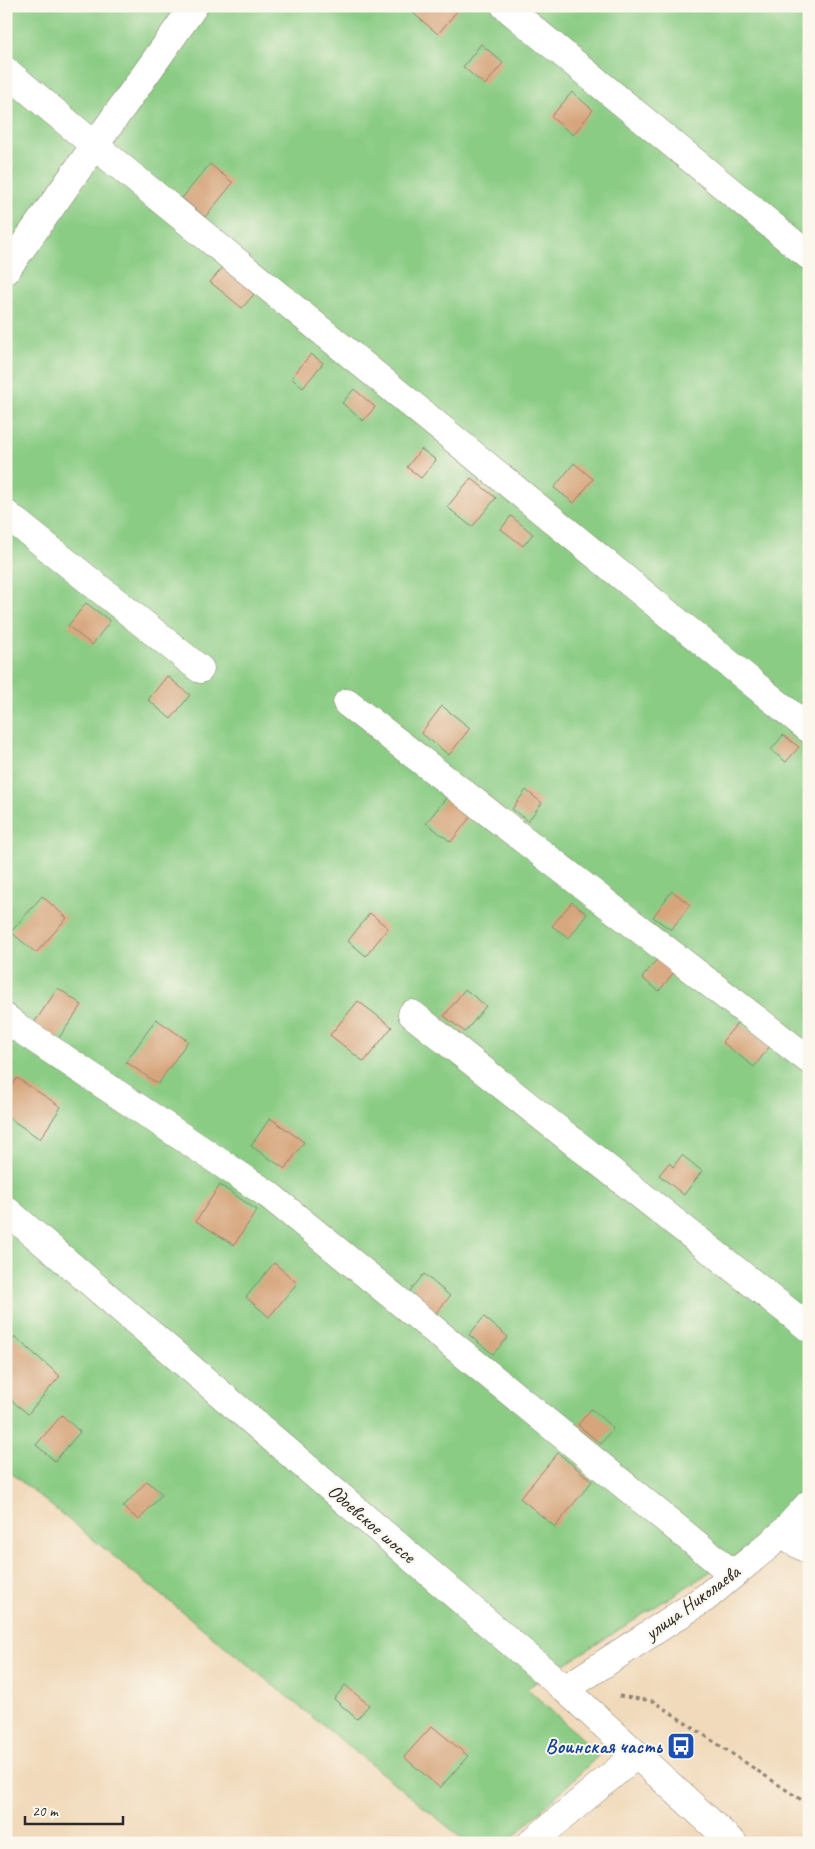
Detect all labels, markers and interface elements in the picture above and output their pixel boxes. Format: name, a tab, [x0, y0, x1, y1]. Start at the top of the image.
street label: Одоевское шоссе	[323, 1478, 422, 1569]
street label: улица Николаева	[639, 1558, 746, 1646]
bus stop icon: Воинская часть	[666, 1731, 696, 1761]
place label: Воинская часть	[546, 1734, 663, 1759]
scale bar	[25, 1794, 122, 1826]
text: 20 m	[32, 1802, 59, 1821]

